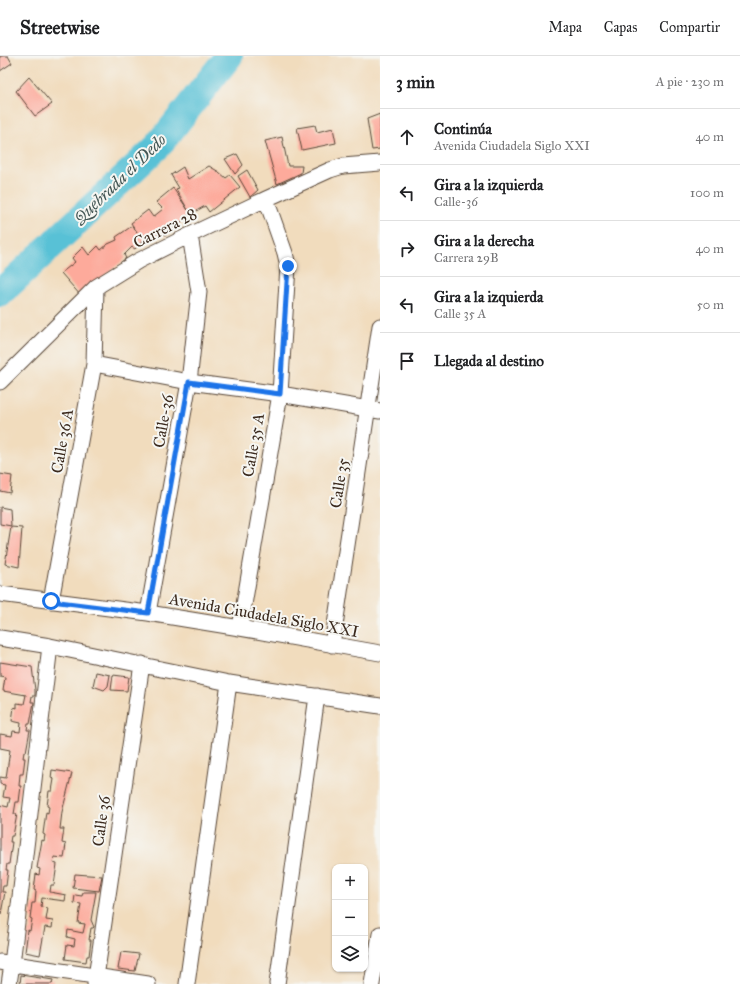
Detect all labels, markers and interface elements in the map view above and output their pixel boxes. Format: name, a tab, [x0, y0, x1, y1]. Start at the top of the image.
text: Streetwise	[20, 16, 100, 39]
text: Mapa	[549, 19, 582, 36]
text: Capas	[604, 19, 637, 36]
text: Compartir	[659, 19, 720, 36]
text: 3 min	[396, 72, 435, 93]
text: A pie · 230 m	[656, 74, 724, 90]
text: Continúa	[434, 120, 492, 138]
icon: ahead	[396, 126, 418, 148]
water label: Quebrada el Dedo	[69, 129, 171, 229]
text: 40 m	[695, 129, 724, 145]
text: Avenida Ciudadela Siglo XXI	[434, 138, 590, 154]
text: Gira a la izquierda	[434, 176, 543, 194]
icon: left	[396, 182, 418, 204]
text: 100 m	[690, 185, 724, 201]
text: Calle-36	[434, 194, 478, 210]
street label: Carrera 28	[130, 204, 200, 252]
text: Gira a la derecha	[434, 232, 534, 250]
icon: right	[396, 238, 418, 260]
text: 40 m	[695, 241, 724, 257]
text: Carrera 29B	[434, 250, 499, 266]
route end	[279, 257, 297, 275]
text: Gira a la izquierda	[434, 288, 543, 306]
icon: left	[396, 294, 418, 316]
text: 50 m	[697, 297, 724, 313]
text: Calle 35 A	[434, 306, 486, 322]
icon: arrive	[396, 350, 418, 372]
text: Llegada al destino	[434, 352, 544, 370]
street label: Calle-36	[149, 392, 177, 449]
street label: Calle 36 A	[47, 407, 77, 475]
street label: Calle 35 A	[238, 411, 268, 478]
street label: Calle 35	[326, 456, 352, 509]
street label: Avenida Ciudadela Siglo XXI	[167, 589, 360, 642]
route start	[42, 592, 60, 610]
street label: Calle 36	[88, 794, 114, 848]
map controls	[332, 864, 368, 972]
button: +	[332, 864, 368, 900]
button: −	[332, 900, 368, 936]
button: layers	[332, 936, 368, 972]

